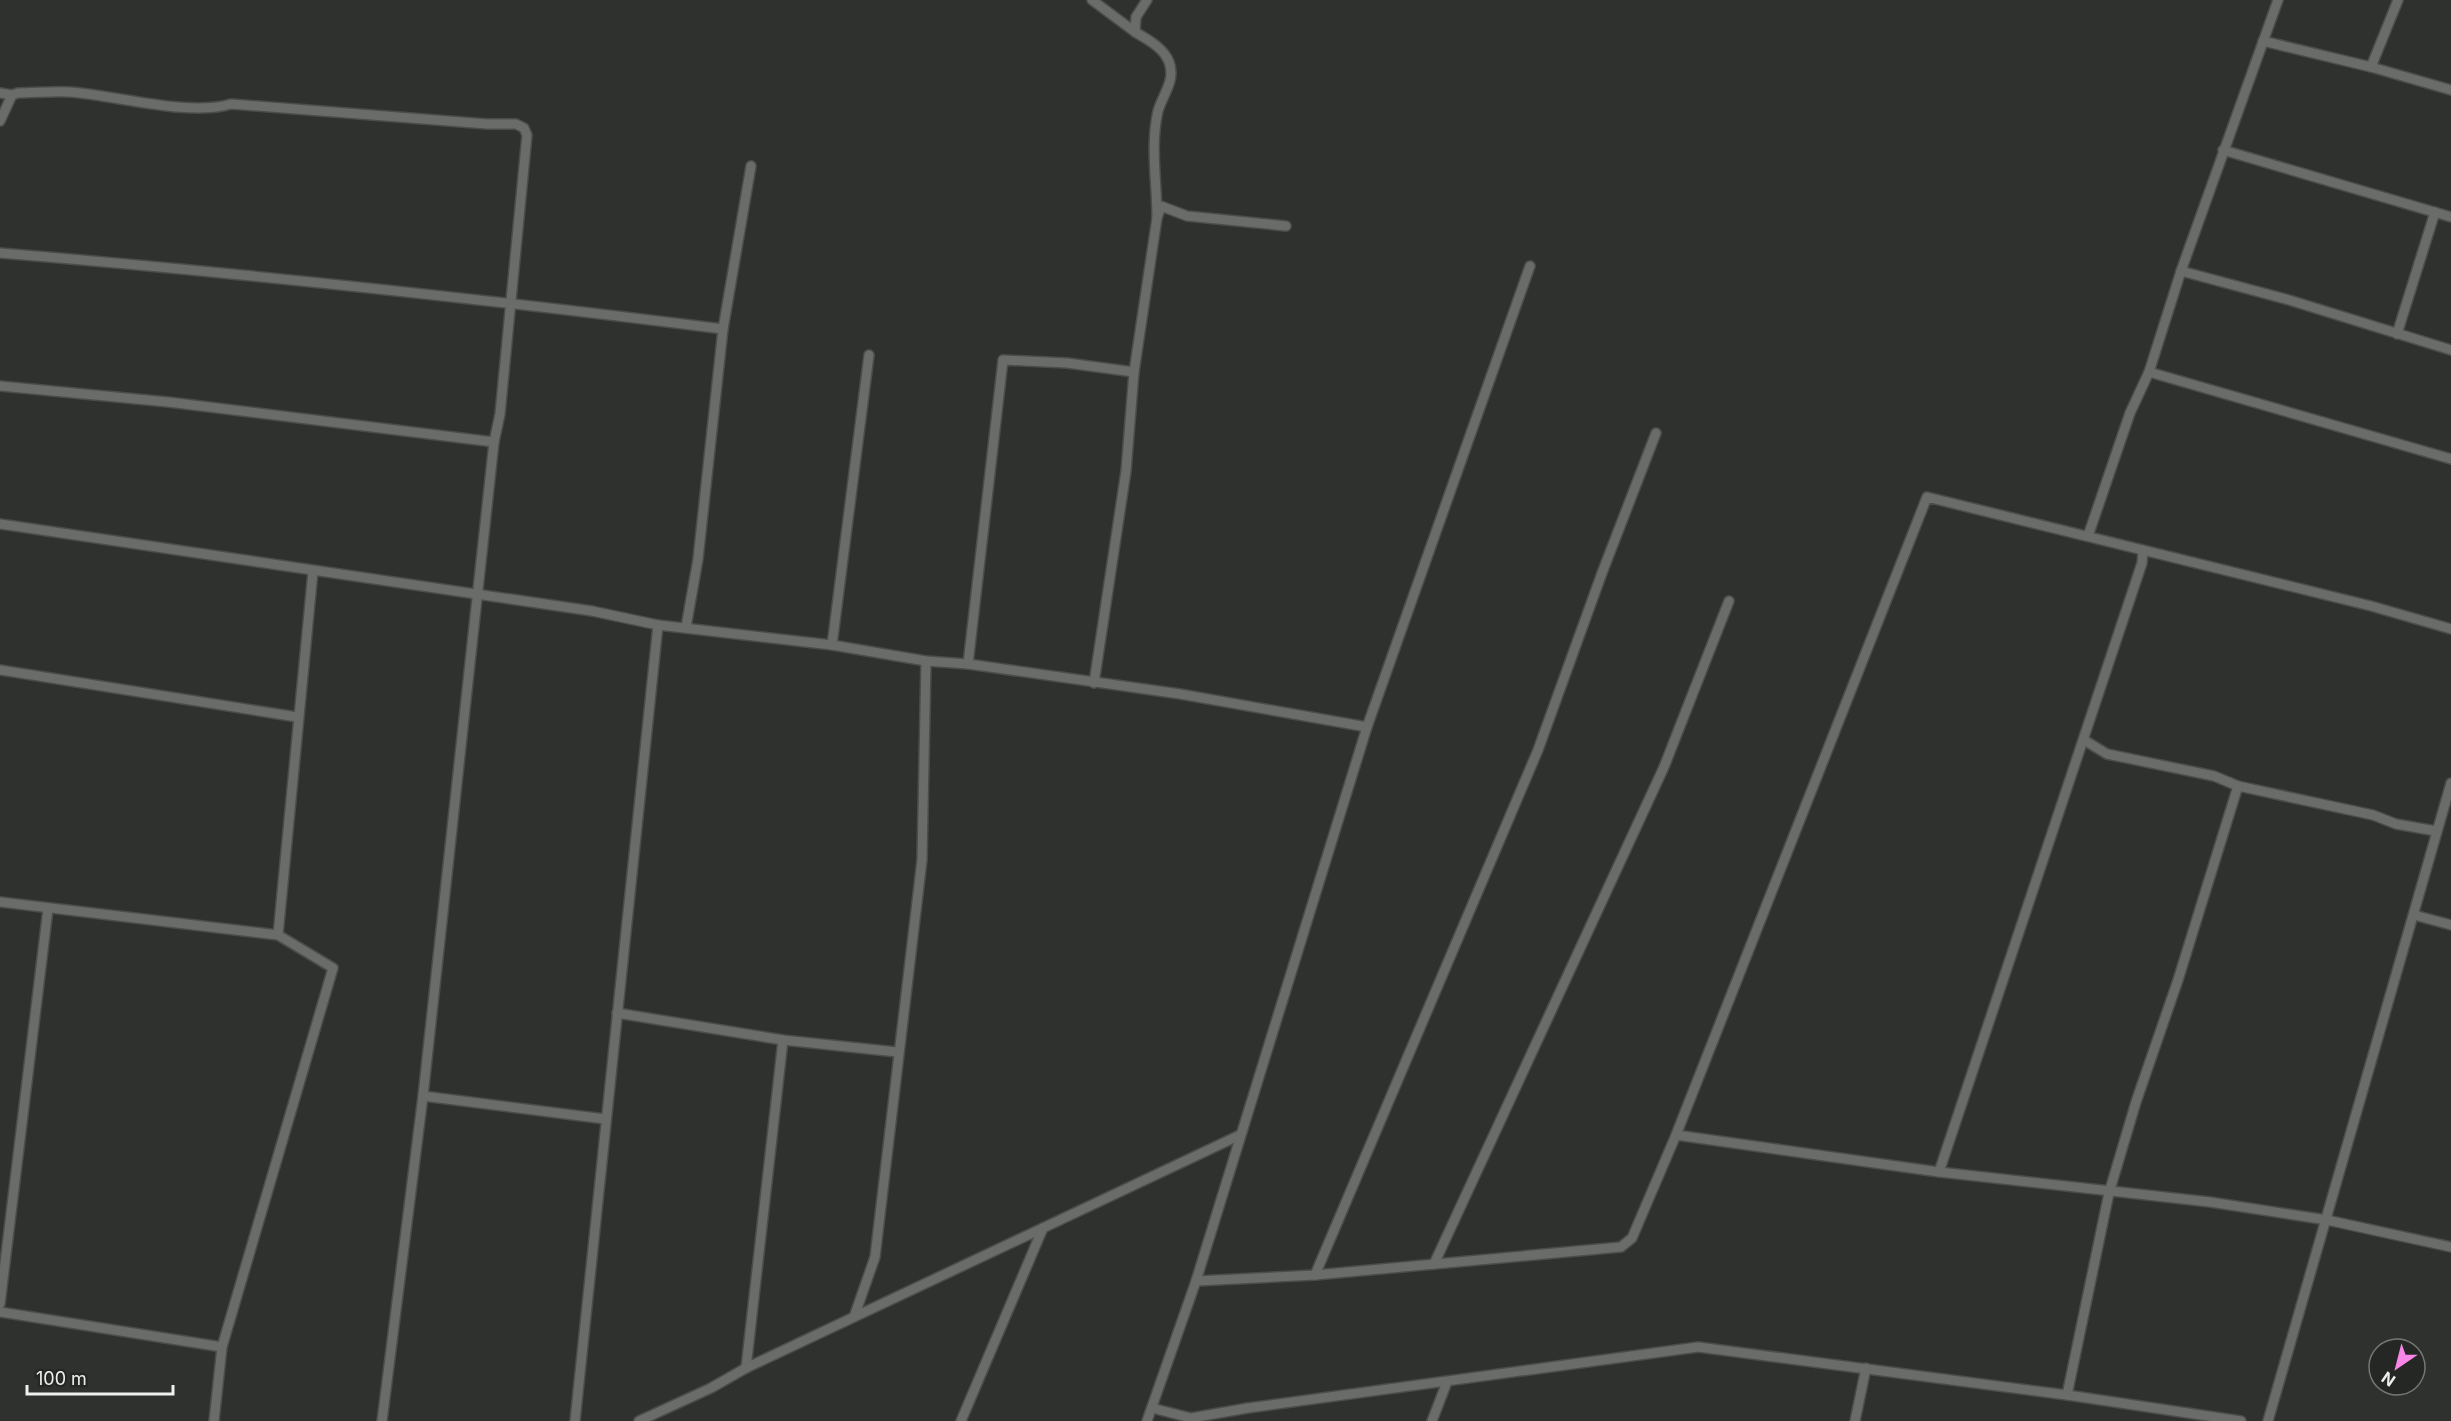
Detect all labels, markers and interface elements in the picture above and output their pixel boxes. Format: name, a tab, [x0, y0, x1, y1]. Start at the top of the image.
north arrow	[2367, 1337, 2427, 1397]
scale bar	[27, 1358, 172, 1396]
text: 100 m	[36, 1368, 87, 1389]
text: N	[2378, 1368, 2399, 1391]

